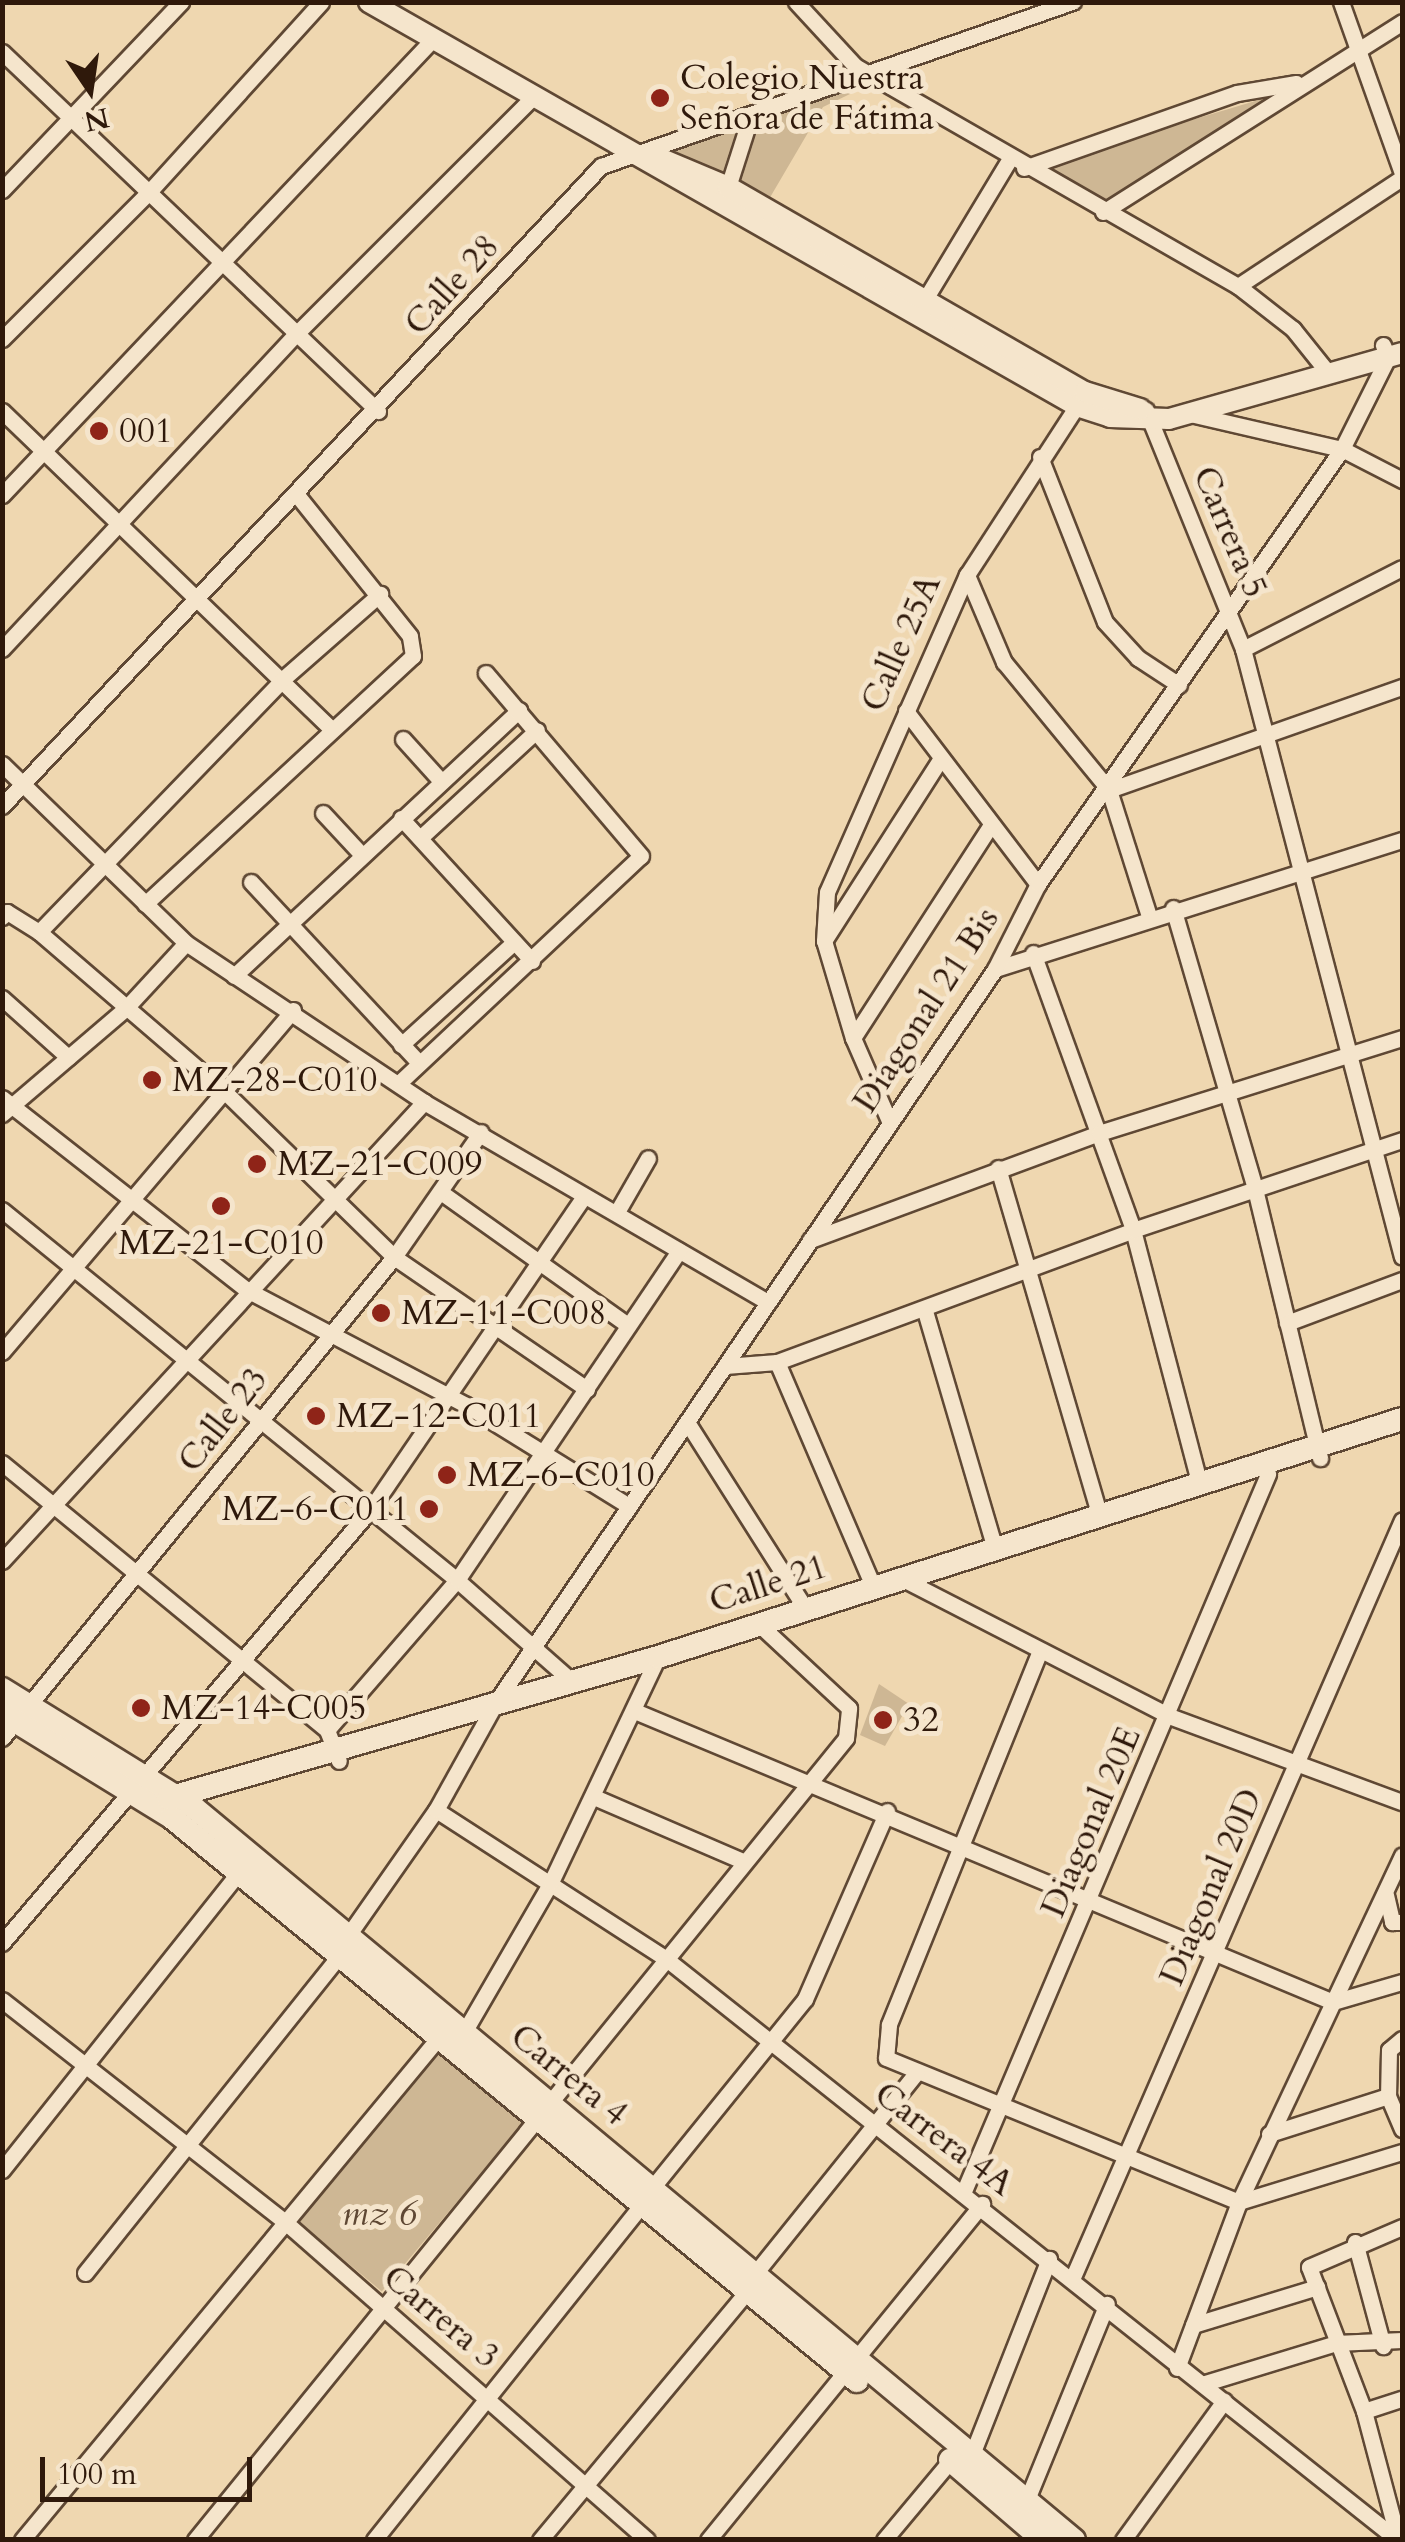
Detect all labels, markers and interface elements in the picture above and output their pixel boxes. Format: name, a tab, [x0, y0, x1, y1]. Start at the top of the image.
north arrow	[40, 40, 140, 140]
place label: Colegio Nuestra Señora de Fátima	[680, 57, 934, 139]
marker: Colegio Nuestra Señora de Fátima	[649, 87, 671, 109]
text: N	[81, 98, 113, 140]
street label: Calle 28	[396, 226, 508, 344]
place label: 001	[119, 410, 173, 452]
marker: 001	[88, 420, 110, 442]
street label: Carrera 5	[1184, 460, 1276, 604]
street label: Calle 25A	[852, 568, 950, 718]
street label: Diagonal 21 Bis	[844, 900, 1008, 1120]
place label: MZ-28-C010	[172, 1059, 378, 1101]
marker: MZ-28-C010	[141, 1069, 163, 1091]
place label: MZ-21-C009	[277, 1143, 483, 1185]
marker: MZ-21-C009	[246, 1153, 268, 1175]
marker: MZ-21-C010	[210, 1195, 232, 1217]
place label: MZ-21-C010	[118, 1222, 324, 1264]
place label: MZ-11-C008	[401, 1292, 607, 1334]
marker: MZ-11-C008	[370, 1302, 392, 1324]
street label: Calle 23	[169, 1359, 277, 1481]
place label: MZ-12-C011	[336, 1395, 542, 1437]
marker: MZ-12-C011	[305, 1405, 327, 1427]
place label: MZ-6-C010	[467, 1454, 655, 1496]
marker: MZ-6-C010	[436, 1464, 458, 1486]
place label: MZ-6-C011	[221, 1488, 409, 1530]
marker: MZ-6-C011	[418, 1498, 440, 1520]
street label: Calle 21	[704, 1545, 832, 1623]
place label: MZ-14-C005	[161, 1687, 367, 1729]
marker: MZ-14-C005	[130, 1697, 152, 1719]
place label: 32	[903, 1699, 939, 1741]
marker: 32	[872, 1709, 894, 1731]
street label: Diagonal 20E	[1032, 1720, 1150, 1924]
street label: Diagonal 20D	[1151, 1782, 1271, 1992]
street label: Carrera 4	[502, 2015, 636, 2135]
street label: Carrera 4A	[866, 2073, 1022, 2205]
park label: mz 6	[342, 2193, 416, 2235]
street label: Carrera 3	[374, 2256, 508, 2378]
scale bar	[45, 2437, 258, 2499]
text: 100 m	[57, 2454, 137, 2495]

